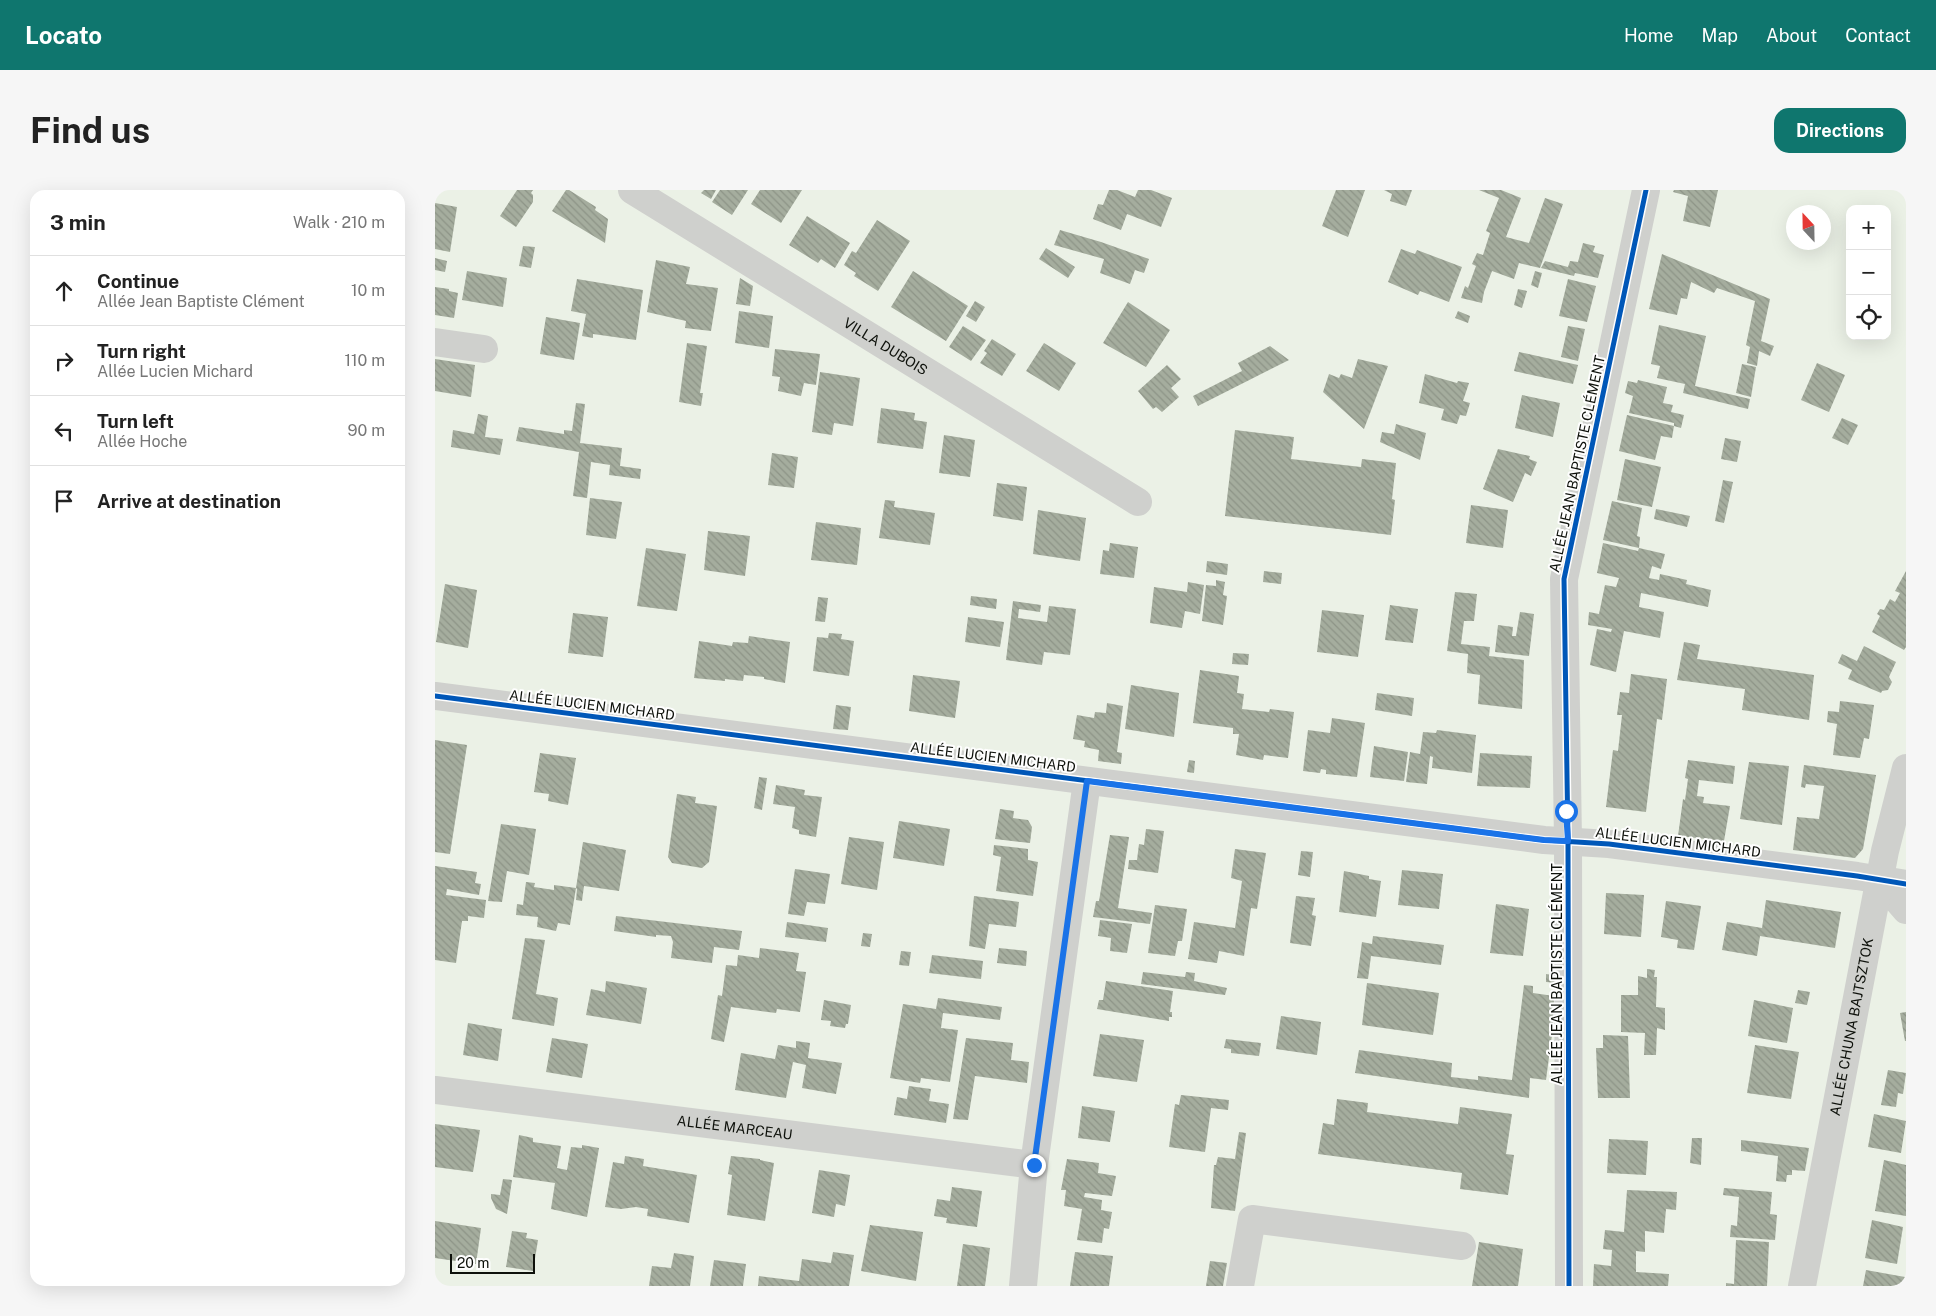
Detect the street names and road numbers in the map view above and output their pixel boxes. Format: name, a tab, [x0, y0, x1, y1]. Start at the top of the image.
street label: VILLA DUBOIS	[841, 314, 931, 378]
street label: ALLÉE JEAN BAPTISTE CLÉMENT	[1545, 354, 1608, 574]
street label: ALLÉE LUCIEN MICHARD	[508, 686, 676, 723]
street label: ALLÉE LUCIEN MICHARD	[909, 738, 1077, 775]
street label: ALLÉE LUCIEN MICHARD	[1594, 823, 1762, 860]
street label: ALLÉE JEAN BAPTISTE CLÉMENT	[1548, 863, 1565, 1085]
street label: ALLÉE CHUNA BAJTSZTOK	[1827, 936, 1876, 1117]
street label: ALLÉE MARCEAU	[676, 1112, 793, 1143]

